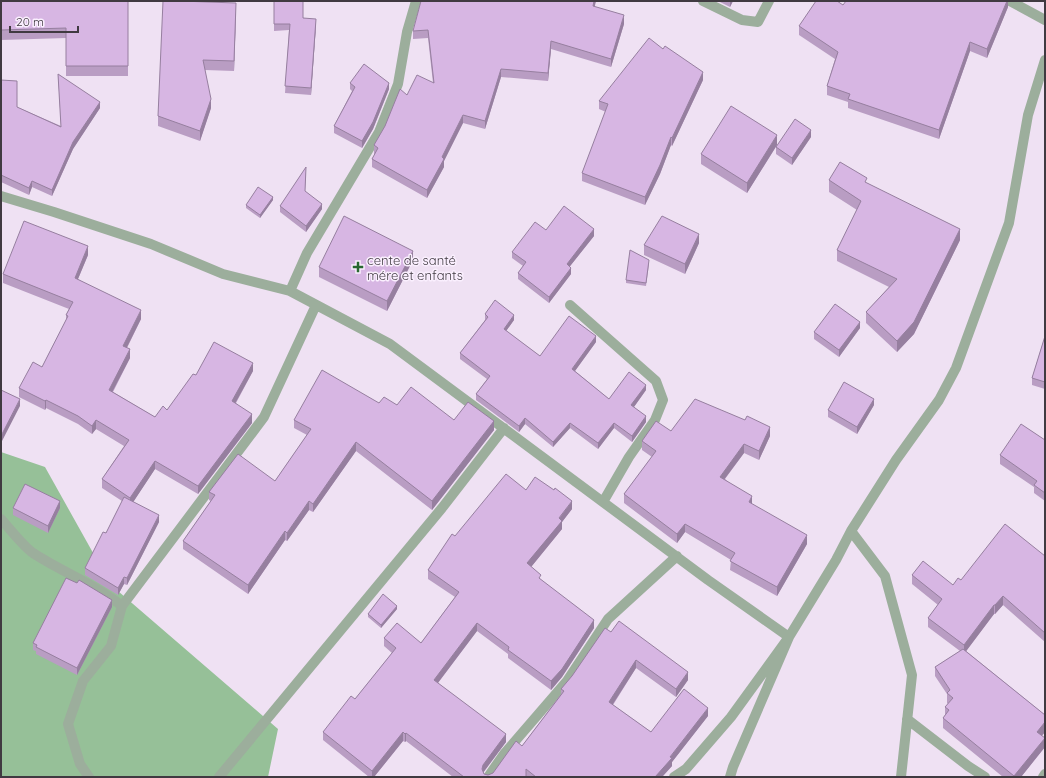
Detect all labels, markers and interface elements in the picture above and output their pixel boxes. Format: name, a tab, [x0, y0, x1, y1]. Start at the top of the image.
scale bar	[10, 8, 78, 34]
text: 20 m	[16, 14, 44, 29]
place label: cente de santé mére et enfants	[367, 252, 463, 283]
marker: cente de santé mére et enfants	[352, 261, 364, 273]

